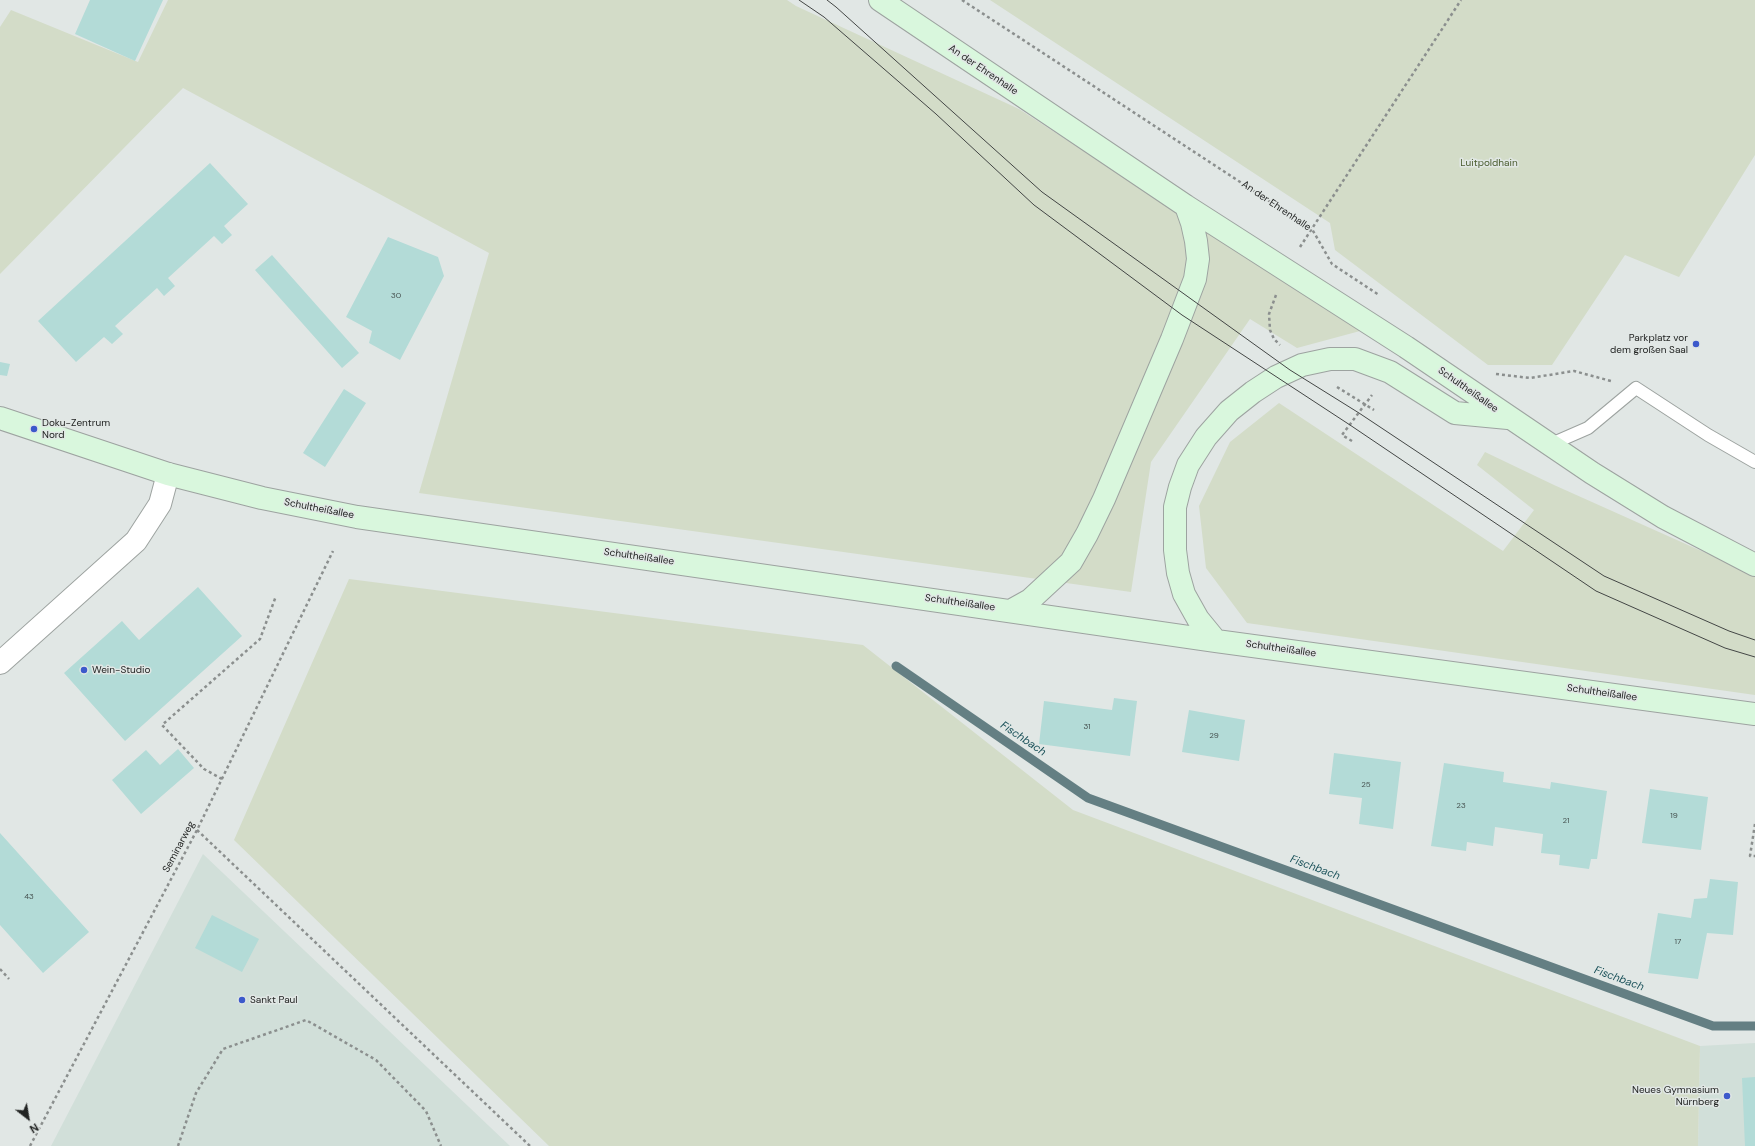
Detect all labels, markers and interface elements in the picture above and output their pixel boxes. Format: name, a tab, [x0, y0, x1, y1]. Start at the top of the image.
street label: An der Ehrenhalle	[946, 42, 1020, 98]
park label: Luitpoldhain	[1460, 157, 1518, 169]
street label: An der Ehrenhalle	[1239, 178, 1313, 234]
house number: 30	[391, 291, 401, 301]
place label: Parkplatz vor dem großen Saal	[1610, 332, 1688, 356]
marker: Parkplatz vor dem großen Saal	[1691, 339, 1701, 349]
street label: Schultheißallee	[1436, 365, 1500, 415]
place label: Doku-Zentrum Nord	[42, 417, 110, 440]
marker: Doku-Zentrum Nord	[29, 424, 39, 434]
street label: Schultheißallee	[283, 496, 355, 522]
street label: Schultheißallee	[603, 546, 675, 568]
street label: Schultheißallee	[924, 592, 996, 614]
street label: Schultheißallee	[1245, 638, 1317, 660]
place label: Wein-Studio	[92, 664, 150, 676]
marker: Wein-Studio	[79, 665, 89, 675]
street label: Schultheißallee	[1566, 682, 1638, 704]
water label: Fischbach	[998, 719, 1048, 759]
house number: 31	[1083, 722, 1091, 732]
house number: 29	[1209, 731, 1219, 741]
house number: 25	[1361, 780, 1371, 790]
house number: 23	[1456, 801, 1466, 811]
house number: 19	[1670, 811, 1678, 821]
house number: 21	[1562, 816, 1570, 826]
street label: Seminarweg	[160, 819, 198, 875]
water label: Fischbach	[1288, 853, 1342, 883]
house number: 43	[24, 892, 34, 902]
house number: 17	[1675, 937, 1681, 947]
water label: Fischbach	[1592, 964, 1646, 994]
place label: Sankt Paul	[250, 994, 298, 1006]
marker: Sankt Paul	[237, 995, 247, 1005]
place label: Neues Gymnasium Nürnberg	[1632, 1084, 1719, 1108]
marker: Neues Gymnasium Nürnberg	[1722, 1091, 1732, 1101]
north arrow	[8, 1098, 48, 1138]
text: N	[27, 1120, 41, 1136]

